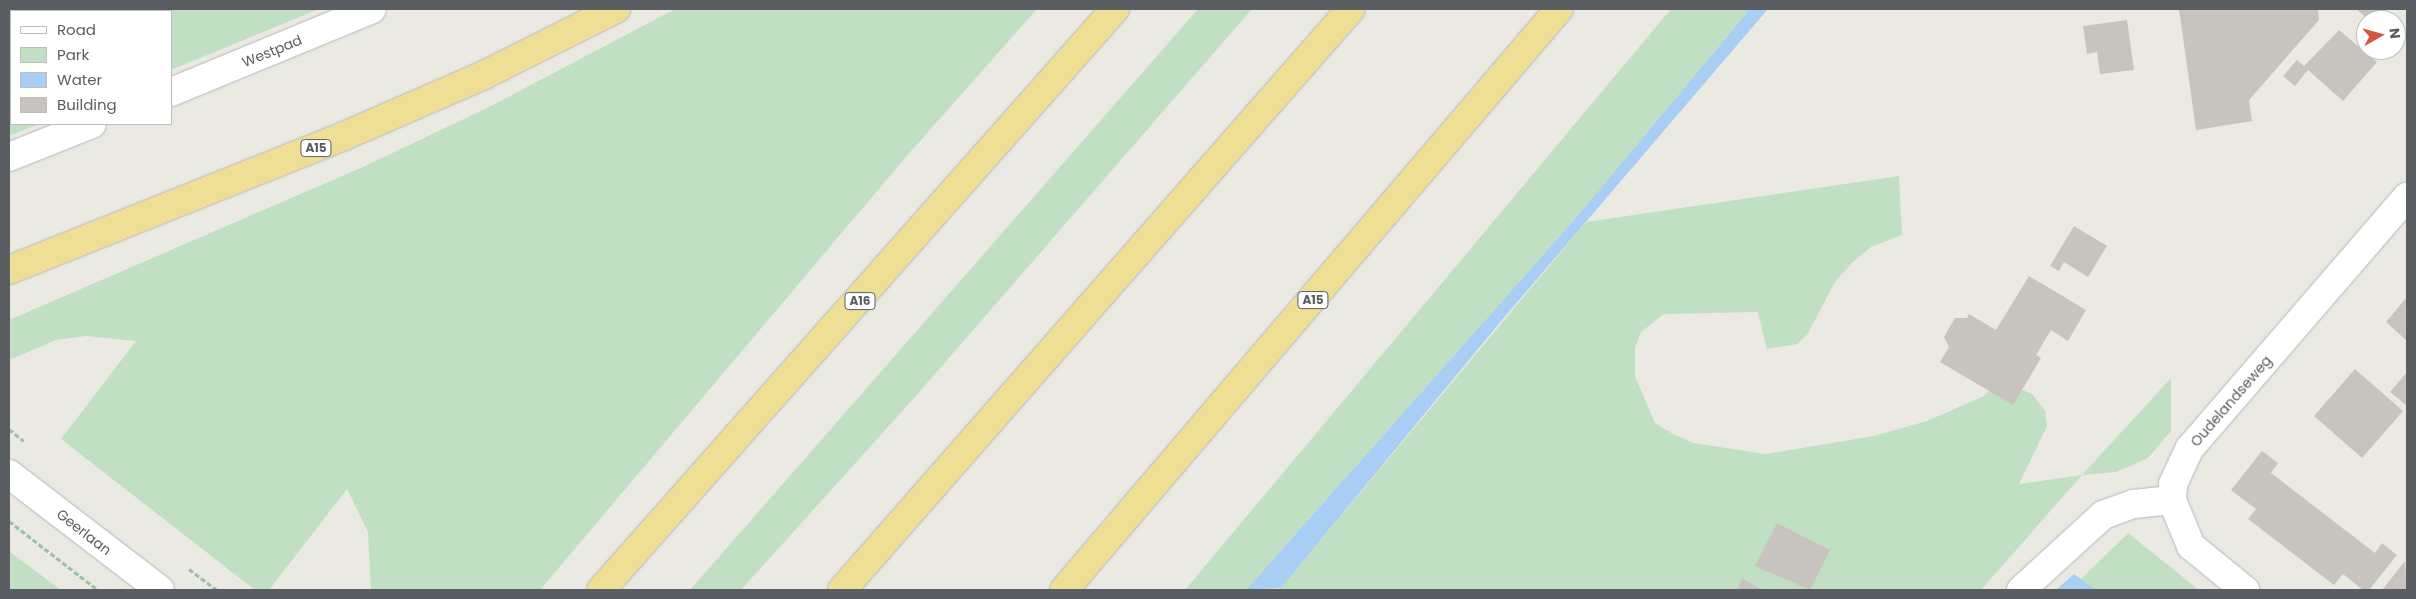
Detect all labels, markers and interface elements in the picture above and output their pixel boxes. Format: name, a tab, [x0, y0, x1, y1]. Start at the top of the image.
legend	[10, 10, 172, 125]
north arrow	[2356, 10, 2406, 60]
text: Road	[57, 19, 96, 40]
text: N	[2384, 27, 2405, 40]
street label: Westpad	[240, 31, 304, 71]
text: Park	[57, 44, 89, 65]
text: Water	[57, 69, 102, 90]
text: Building	[57, 94, 117, 115]
road number: A15	[300, 138, 332, 158]
road number: A15	[1297, 290, 1329, 310]
road number: A16	[844, 292, 876, 310]
street label: Oudelandseweg	[2187, 352, 2275, 450]
street label: Geerlaan	[53, 505, 115, 559]

